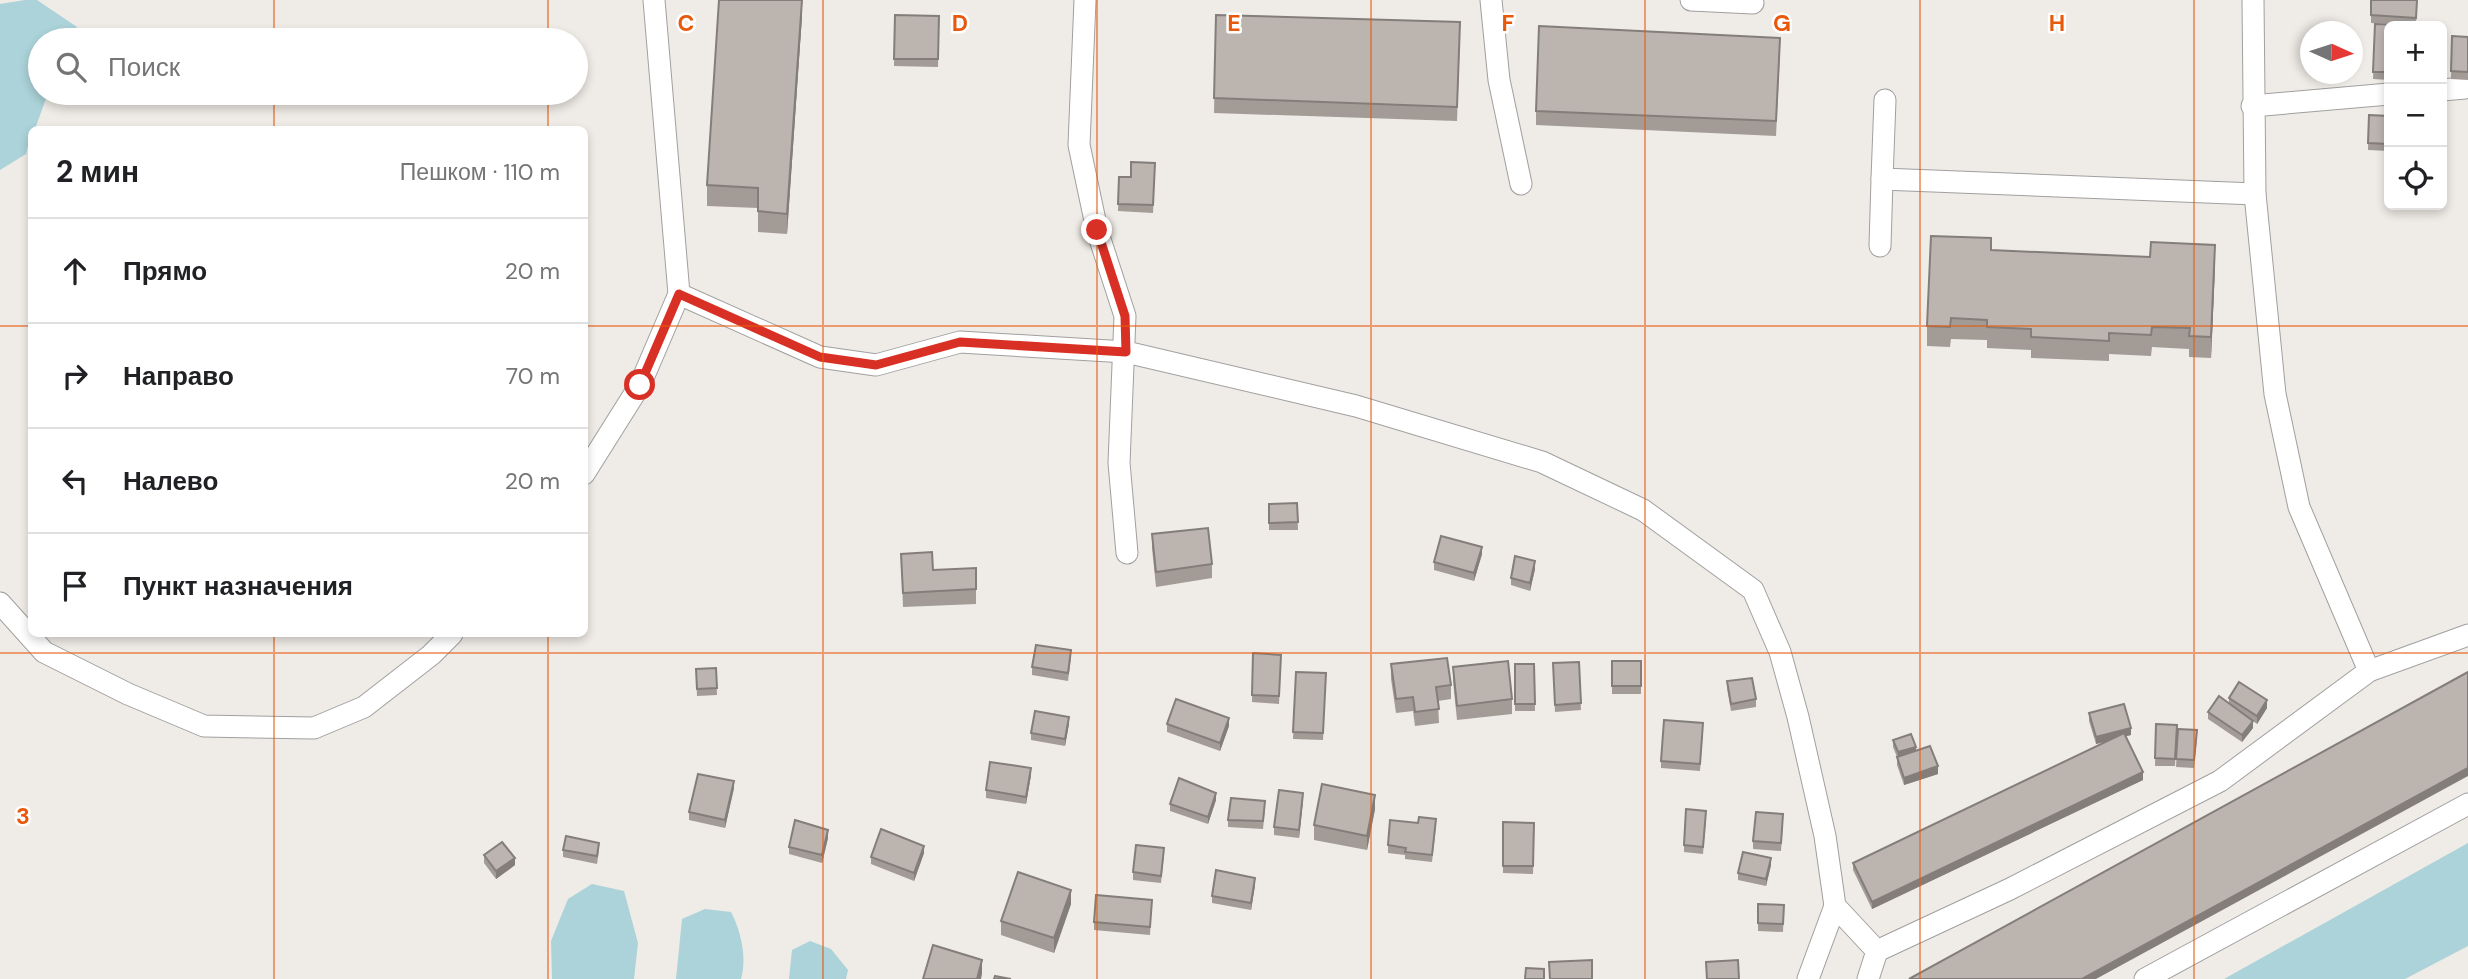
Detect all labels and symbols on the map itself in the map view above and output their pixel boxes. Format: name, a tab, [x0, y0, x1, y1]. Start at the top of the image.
text: C	[678, 8, 694, 38]
text: D	[952, 8, 968, 38]
text: E	[1227, 8, 1241, 38]
text: F	[1502, 8, 1515, 38]
text: G	[1773, 8, 1791, 38]
text: H	[2049, 8, 2065, 38]
north arrow	[2300, 21, 2363, 84]
route end	[1081, 214, 1112, 245]
route start	[624, 369, 655, 400]
text: 3	[16, 801, 30, 831]

